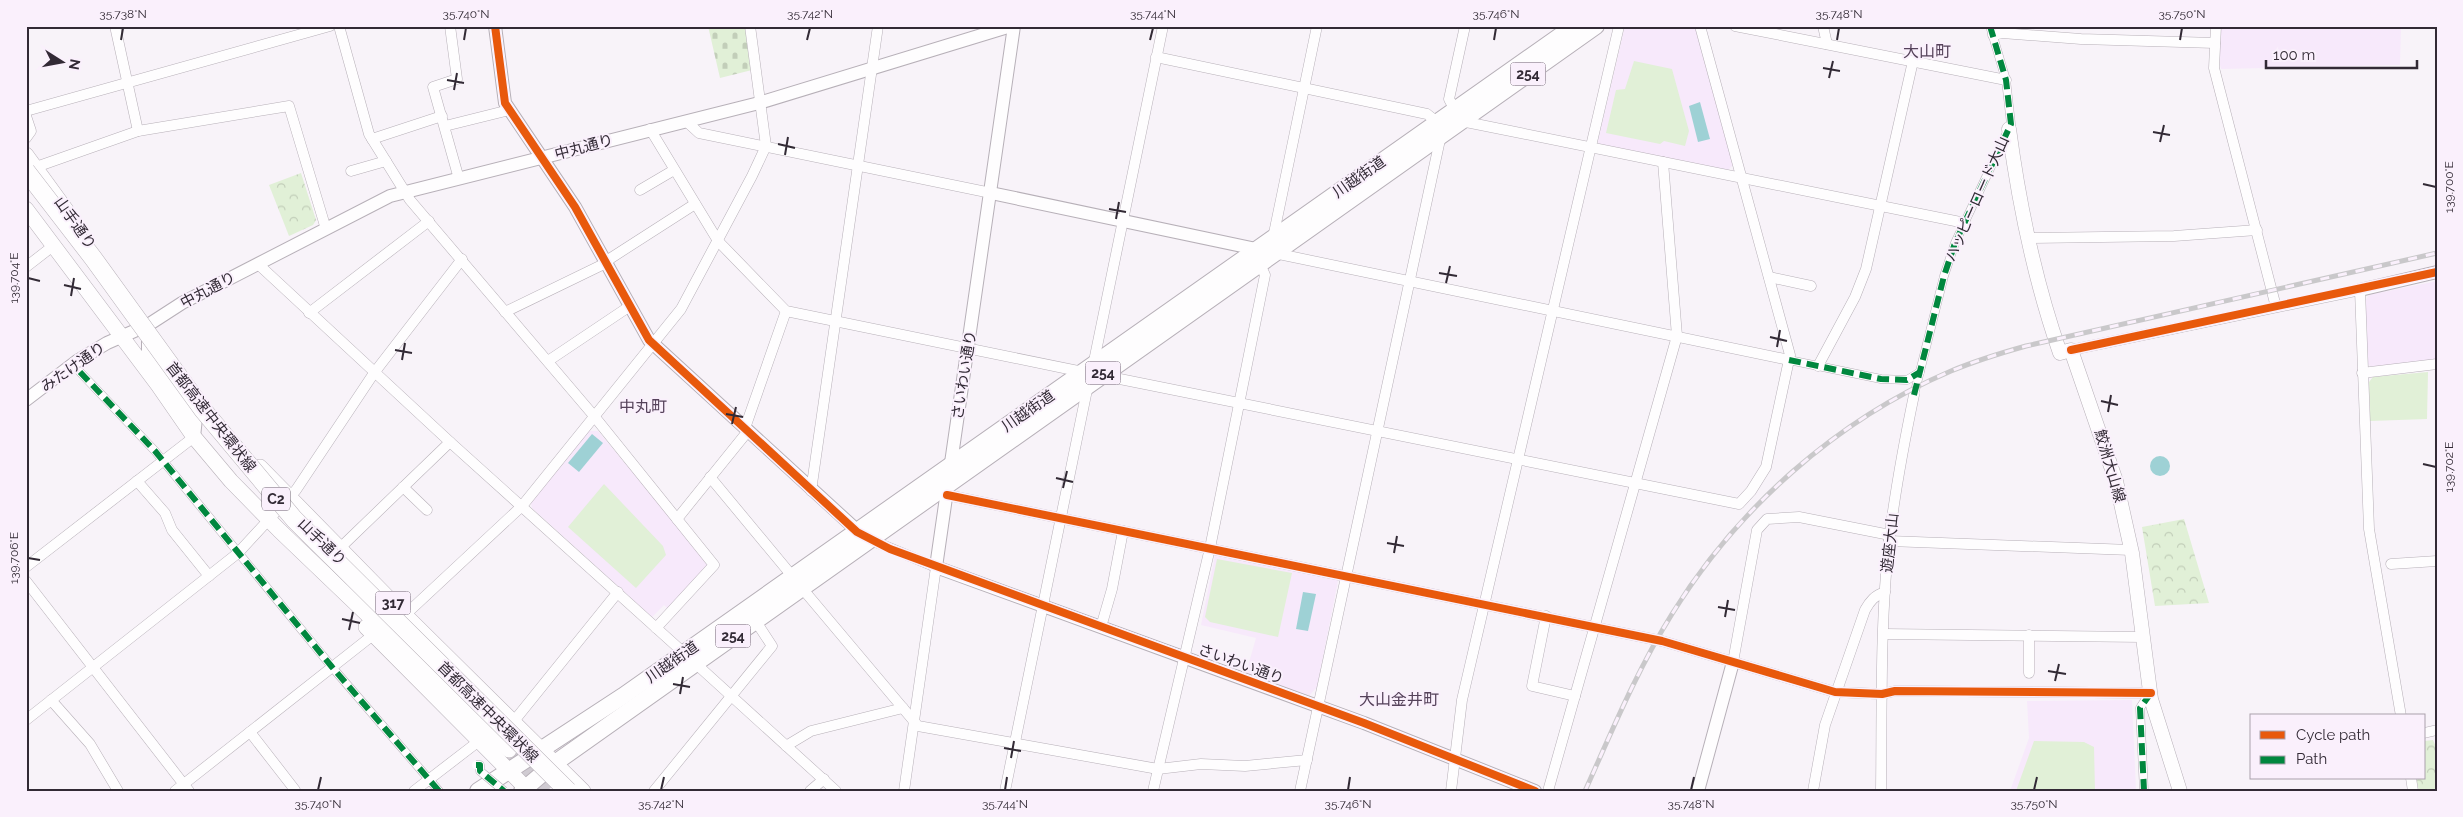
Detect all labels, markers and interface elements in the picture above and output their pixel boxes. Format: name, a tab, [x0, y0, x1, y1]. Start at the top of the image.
text: 35.738°N	[99, 7, 147, 21]
text: 35.740°N	[443, 7, 489, 21]
text: 35.742°N	[787, 7, 833, 21]
text: 35.744°N	[1130, 7, 1176, 21]
text: 35.746°N	[1473, 7, 1519, 21]
text: 35.748°N	[1816, 7, 1862, 21]
text: 35.750°N	[2158, 7, 2206, 21]
north arrow	[38, 38, 88, 88]
scale bar	[2266, 38, 2417, 70]
district label: 大山町	[1903, 42, 1951, 61]
text: 100 m	[2273, 46, 2315, 64]
text: N	[66, 58, 84, 71]
road number: 254	[1510, 62, 1546, 86]
street label: 中丸通り	[553, 131, 615, 163]
street label: ハッピーロード大山	[1941, 134, 2013, 264]
street label: 川越街道	[1329, 152, 1389, 202]
text: 139.700°E	[2442, 161, 2456, 213]
street label: 山手通り	[50, 193, 100, 253]
text: 139.704°E	[7, 252, 21, 304]
street label: 中丸通り	[177, 268, 239, 312]
street label: さいわい通り	[948, 329, 980, 421]
street label: みたけ通り	[37, 338, 109, 396]
street label: 首都高速中央環状線	[162, 358, 260, 476]
road number: 254	[1086, 362, 1120, 384]
street label: 川越街道	[998, 386, 1058, 436]
district label: 中丸町	[619, 397, 667, 416]
street label: 鮫洲大山線	[2091, 427, 2129, 505]
text: 139.702°E	[2442, 442, 2456, 492]
road number: C2	[262, 488, 290, 510]
street label: 遊座大山	[1878, 512, 1902, 574]
street label: 山手通り	[294, 515, 350, 569]
text: 139.706°E	[7, 532, 21, 584]
road number: 317	[376, 592, 410, 614]
road number: 254	[716, 624, 750, 648]
street label: 川越街道	[642, 637, 702, 687]
street label: さいわい通り	[1196, 640, 1286, 688]
street label: 首都高速中央環状線	[434, 658, 542, 766]
district label: 大山金井町	[1359, 690, 1439, 709]
legend	[2250, 714, 2426, 780]
text: Cycle path	[2296, 726, 2370, 744]
text: Path	[2296, 750, 2327, 768]
text: 35.740°N	[295, 797, 341, 811]
text: 35.742°N	[638, 797, 684, 811]
text: 35.744°N	[982, 797, 1028, 811]
text: 35.746°N	[1325, 797, 1371, 811]
text: 35.748°N	[1668, 797, 1714, 811]
text: 35.750°N	[2010, 797, 2058, 811]

